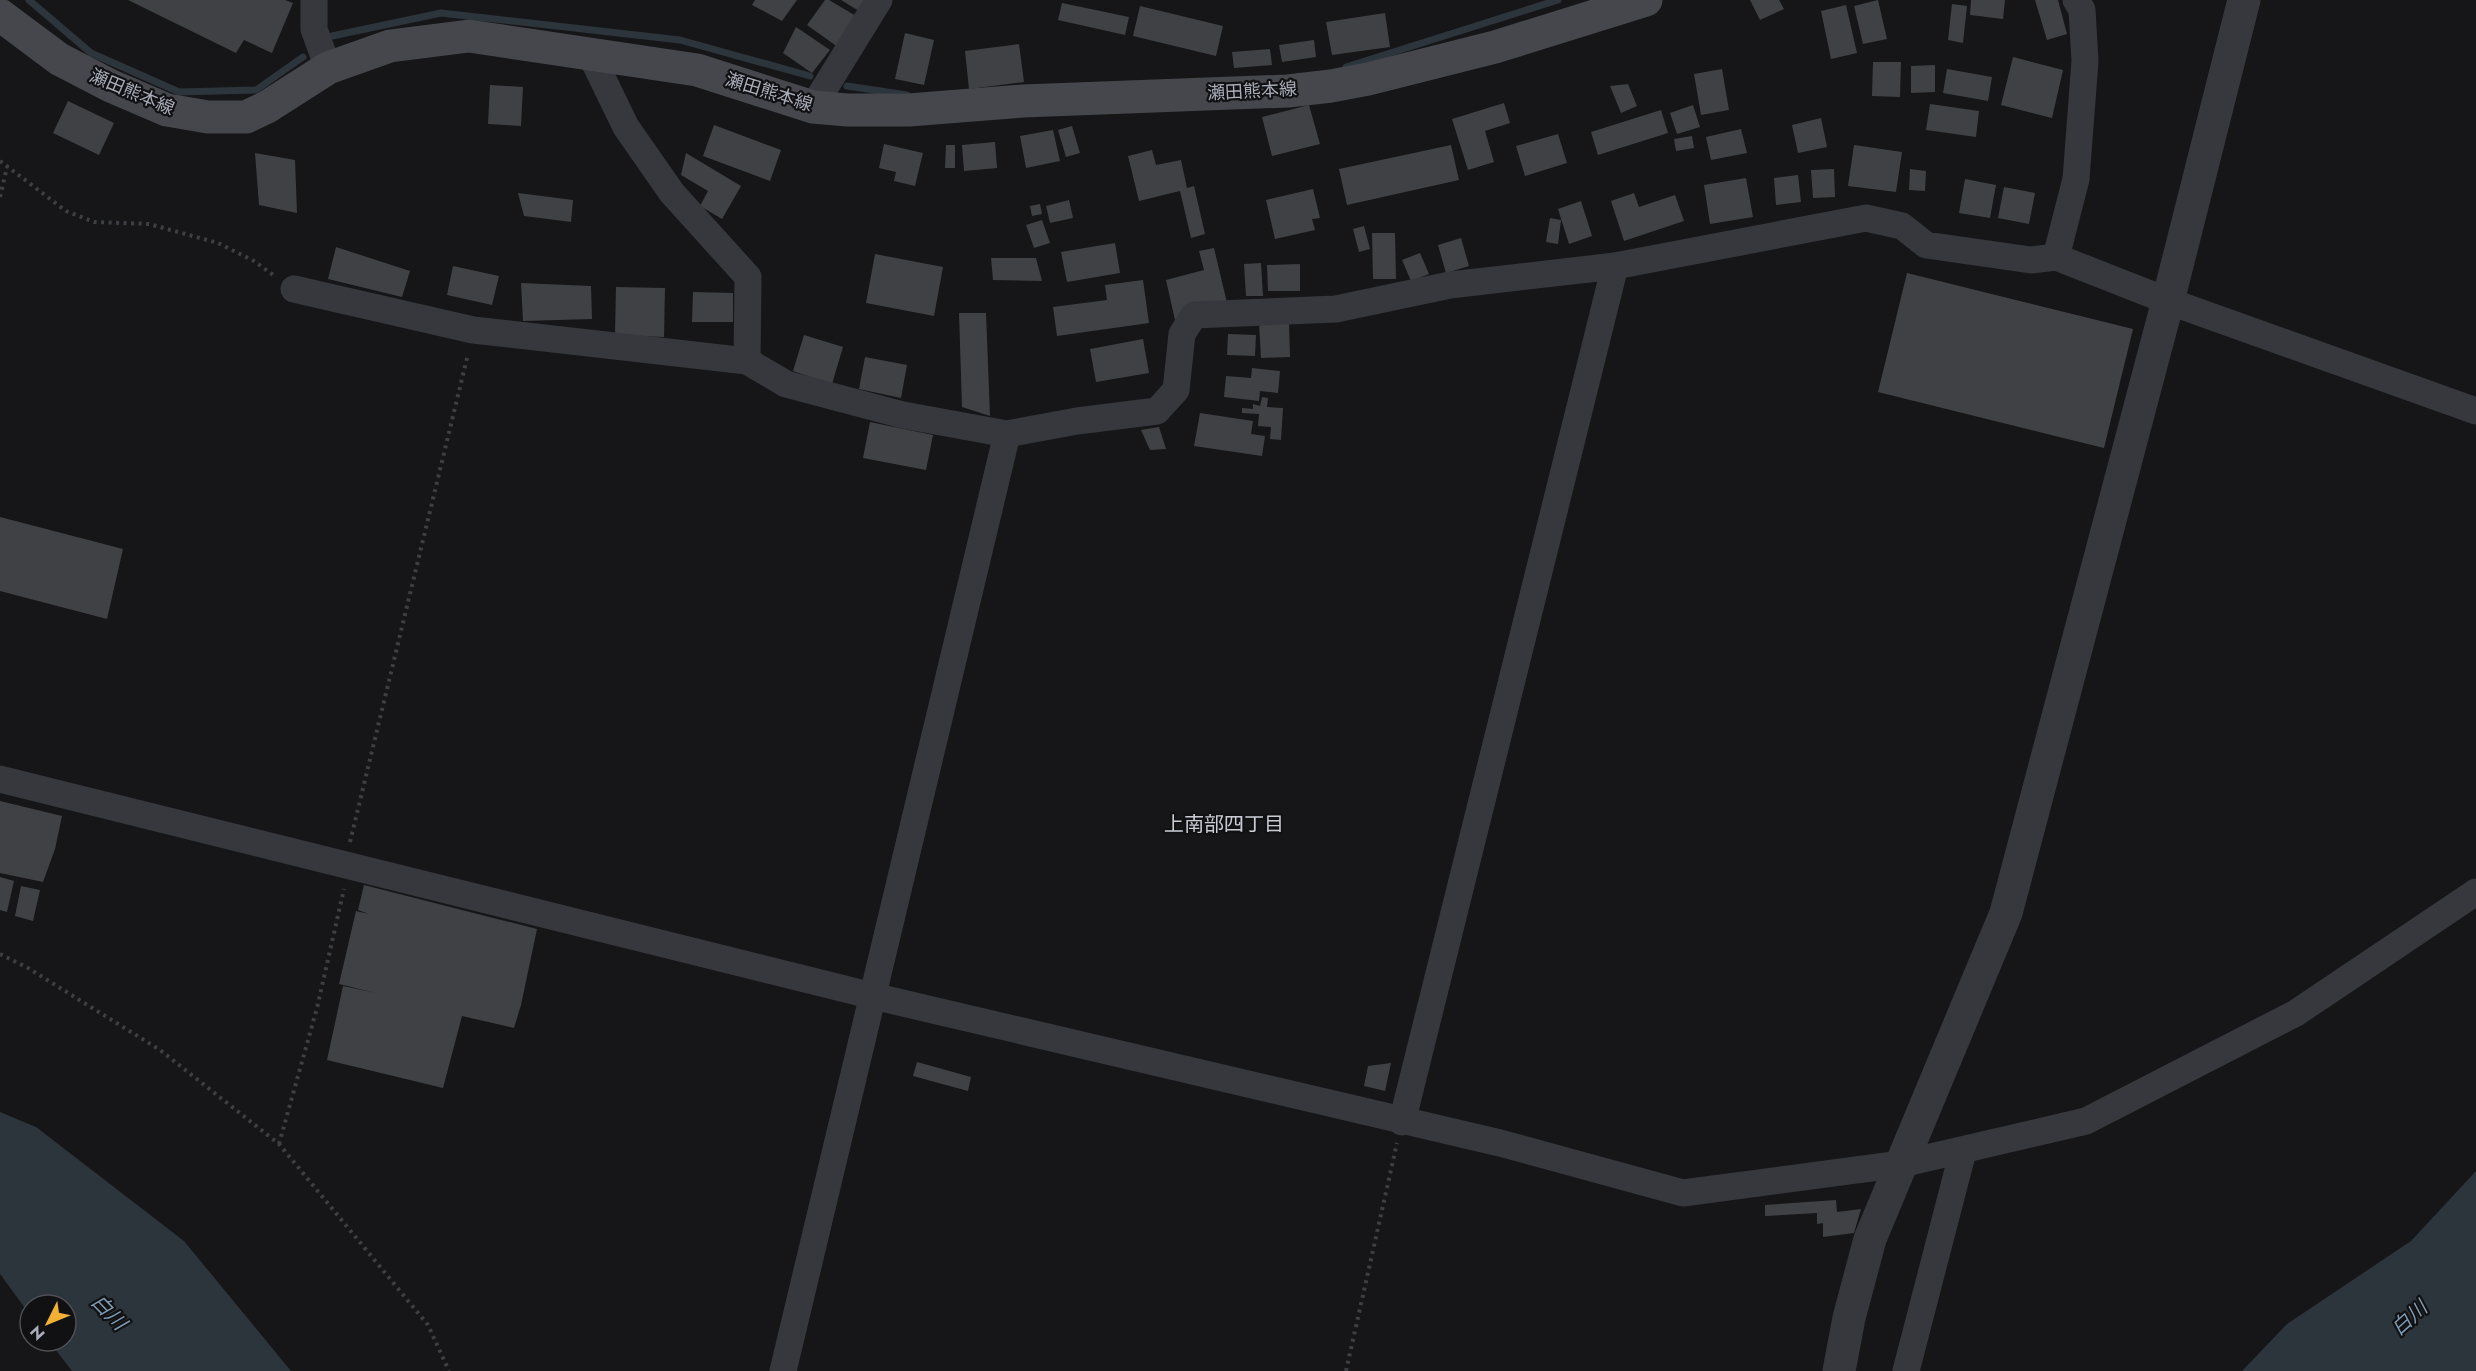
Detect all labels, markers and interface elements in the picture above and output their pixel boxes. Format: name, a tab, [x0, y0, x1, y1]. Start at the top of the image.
street label: 瀬田熊本線	[85, 62, 179, 122]
street label: 瀬田熊本線	[722, 66, 816, 118]
street label: 瀬田熊本線	[1206, 76, 1298, 106]
district label: 上南部四丁目	[1164, 810, 1284, 839]
water label: 白川	[84, 1288, 134, 1338]
north arrow	[18, 1293, 78, 1353]
water label: 白川	[2385, 1293, 2435, 1343]
text: N	[25, 1320, 50, 1345]

